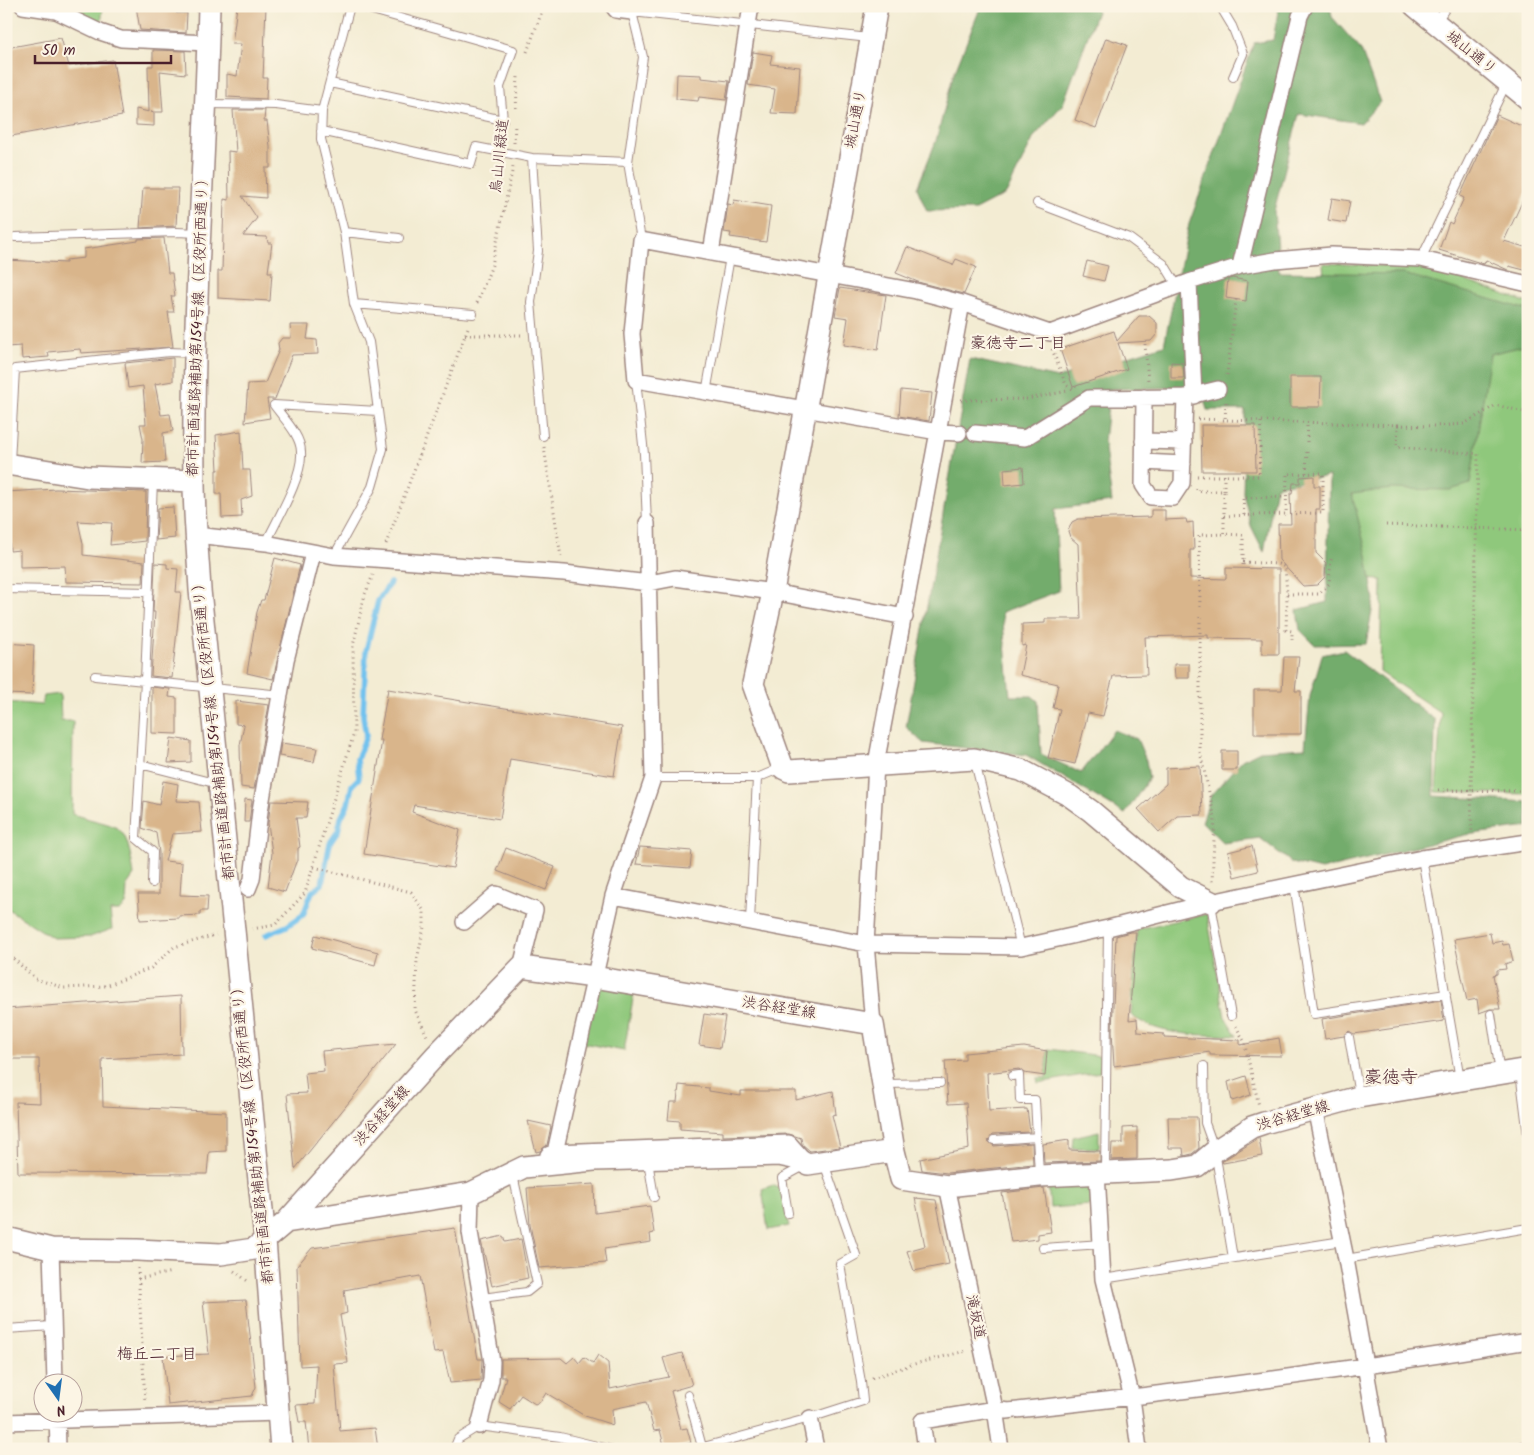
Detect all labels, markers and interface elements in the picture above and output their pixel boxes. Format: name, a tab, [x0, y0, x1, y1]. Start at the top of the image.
street label: 城山通り	[1440, 25, 1502, 81]
scale bar	[35, 32, 171, 64]
text: 50 m	[42, 39, 76, 63]
street label: 城山通り	[838, 87, 874, 151]
street label: 烏山川緑道	[484, 117, 516, 195]
street label: 都市計画道路補助第154号線（区役所西通り）	[181, 171, 215, 477]
district label: 豪徳寺二丁目	[970, 331, 1066, 356]
street label: 都市計画道路補助第154号線（区役所西通り）	[186, 575, 242, 881]
street label: 都市計画道路補助第154号線（区役所西通り）	[225, 979, 281, 1285]
street label: 渋谷経堂線	[740, 990, 818, 1026]
district label: 豪徳寺	[1364, 1064, 1418, 1093]
street label: 渋谷経堂線	[348, 1080, 416, 1152]
street label: 渋谷経堂線	[1254, 1094, 1332, 1138]
street label: 滝坂道	[959, 1292, 991, 1342]
district label: 梅丘二丁目	[117, 1342, 197, 1367]
north arrow	[32, 1372, 82, 1422]
text: N	[54, 1398, 68, 1421]

